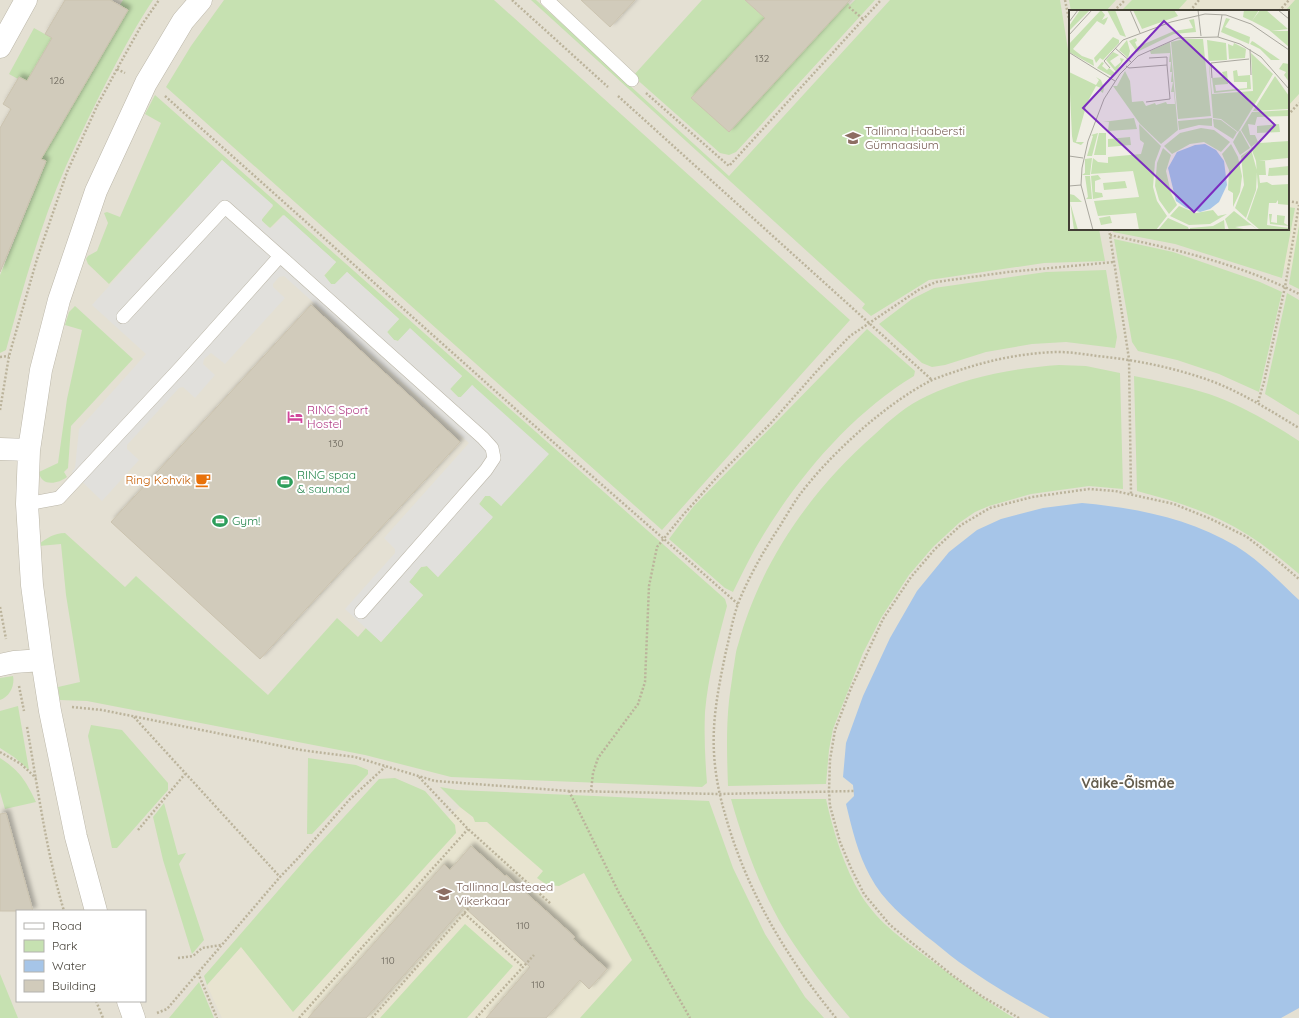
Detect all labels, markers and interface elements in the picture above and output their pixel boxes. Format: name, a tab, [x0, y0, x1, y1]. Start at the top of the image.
inset map	[1069, 10, 1289, 230]
house number: 132	[755, 52, 770, 65]
house number: 126	[50, 74, 65, 87]
place label: Tallinna Haabersti Gümnaasium	[865, 123, 965, 152]
school or university icon: Tallinna Haabersti Gümnaasium	[844, 129, 862, 147]
place label: RING Sport Hostel	[307, 402, 368, 431]
hotel icon: RING Sport Hostel	[286, 408, 304, 426]
house number: 130	[329, 437, 343, 450]
place label: RING spaa & saunad	[297, 467, 356, 496]
cafe icon: Ring Kohvik	[194, 471, 212, 489]
place label: Ring Kohvik	[126, 472, 191, 487]
sports icon: RING spaa & saunad	[276, 473, 294, 491]
sports icon: Gym!	[211, 512, 229, 530]
place label: Gym!	[232, 513, 260, 528]
district label: Väike-Õismäe	[1081, 774, 1175, 792]
place label: Tallinna Lasteaed Vikerkaar	[456, 879, 553, 908]
school or university icon: Tallinna Lasteaed Vikerkaar	[435, 885, 453, 903]
legend	[16, 910, 146, 1002]
text: Road	[52, 918, 82, 933]
house number: 110	[516, 919, 530, 932]
text: Park	[52, 938, 77, 953]
house number: 110	[381, 954, 395, 967]
text: Water	[52, 958, 87, 973]
text: Building	[52, 978, 96, 993]
house number: 110	[531, 978, 545, 991]

